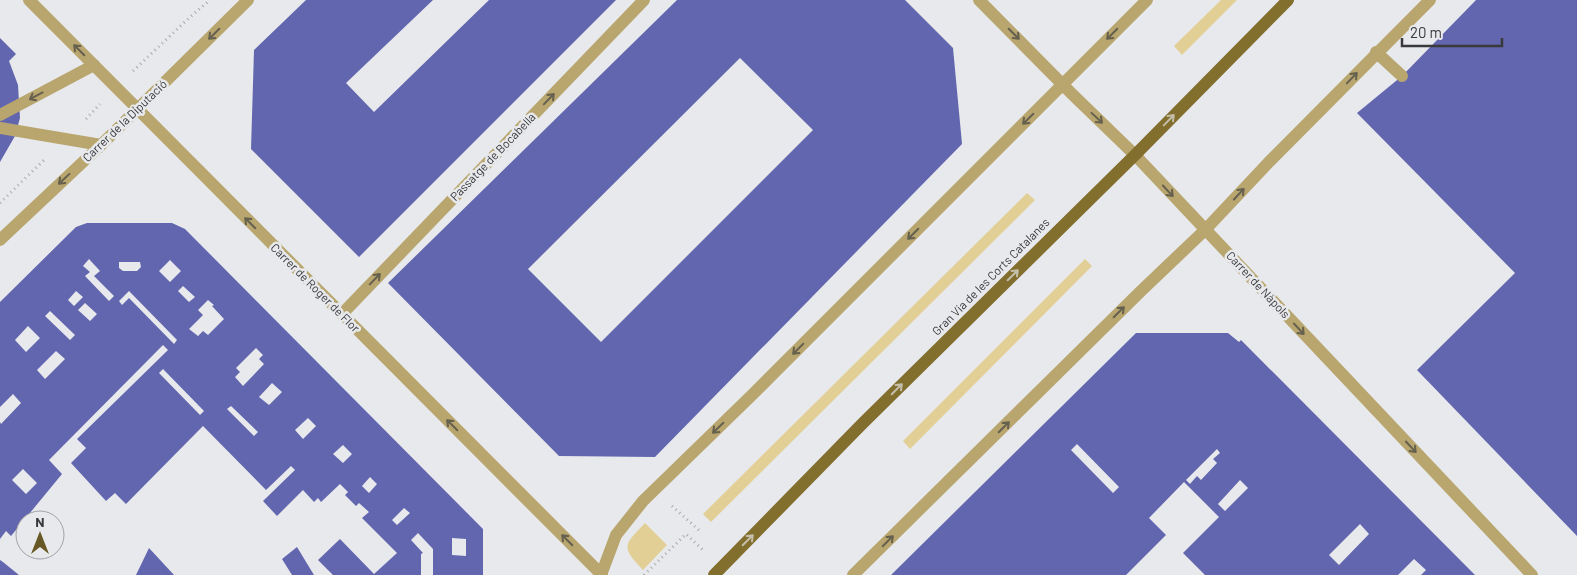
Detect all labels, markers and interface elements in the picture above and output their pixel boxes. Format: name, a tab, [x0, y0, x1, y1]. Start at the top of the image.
scale bar	[1402, 15, 1502, 47]
text: 20 m	[1410, 23, 1442, 41]
one-way arrow	[208, 28, 220, 40]
one-way arrow	[1008, 28, 1020, 41]
one-way arrow	[1106, 28, 1118, 40]
one-way arrow	[73, 44, 85, 56]
one-way arrow	[1346, 71, 1358, 84]
street label: Carrer de la Diputació	[79, 76, 169, 164]
one-way arrow	[28, 91, 43, 101]
one-way arrow	[543, 92, 555, 105]
street label: Passatge de Bocabella	[447, 110, 538, 203]
one-way arrow	[1022, 112, 1034, 124]
one-way arrow	[1091, 112, 1104, 124]
one-way arrow	[1163, 114, 1175, 127]
one-way arrow	[58, 173, 71, 185]
one-way arrow	[1162, 184, 1174, 197]
one-way arrow	[1233, 188, 1245, 201]
street label: Gran Via de les Corts Catalanes	[929, 215, 1052, 338]
one-way arrow	[244, 217, 257, 229]
one-way arrow	[907, 228, 919, 240]
street label: Carrer de Roger de Flor	[268, 240, 363, 335]
street label: Carrer de Nàpols	[1224, 248, 1293, 321]
one-way arrow	[1007, 269, 1019, 281]
one-way arrow	[369, 272, 381, 285]
one-way arrow	[1113, 306, 1125, 319]
one-way arrow	[1293, 323, 1305, 335]
one-way arrow	[792, 343, 804, 355]
one-way arrow	[891, 383, 903, 395]
one-way arrow	[446, 418, 458, 431]
one-way arrow	[997, 421, 1009, 433]
one-way arrow	[712, 422, 724, 434]
one-way arrow	[1405, 441, 1417, 453]
north arrow	[15, 510, 65, 560]
text: N	[35, 513, 45, 530]
one-way arrow	[561, 534, 573, 546]
one-way arrow	[742, 534, 754, 546]
one-way arrow	[882, 535, 894, 547]

